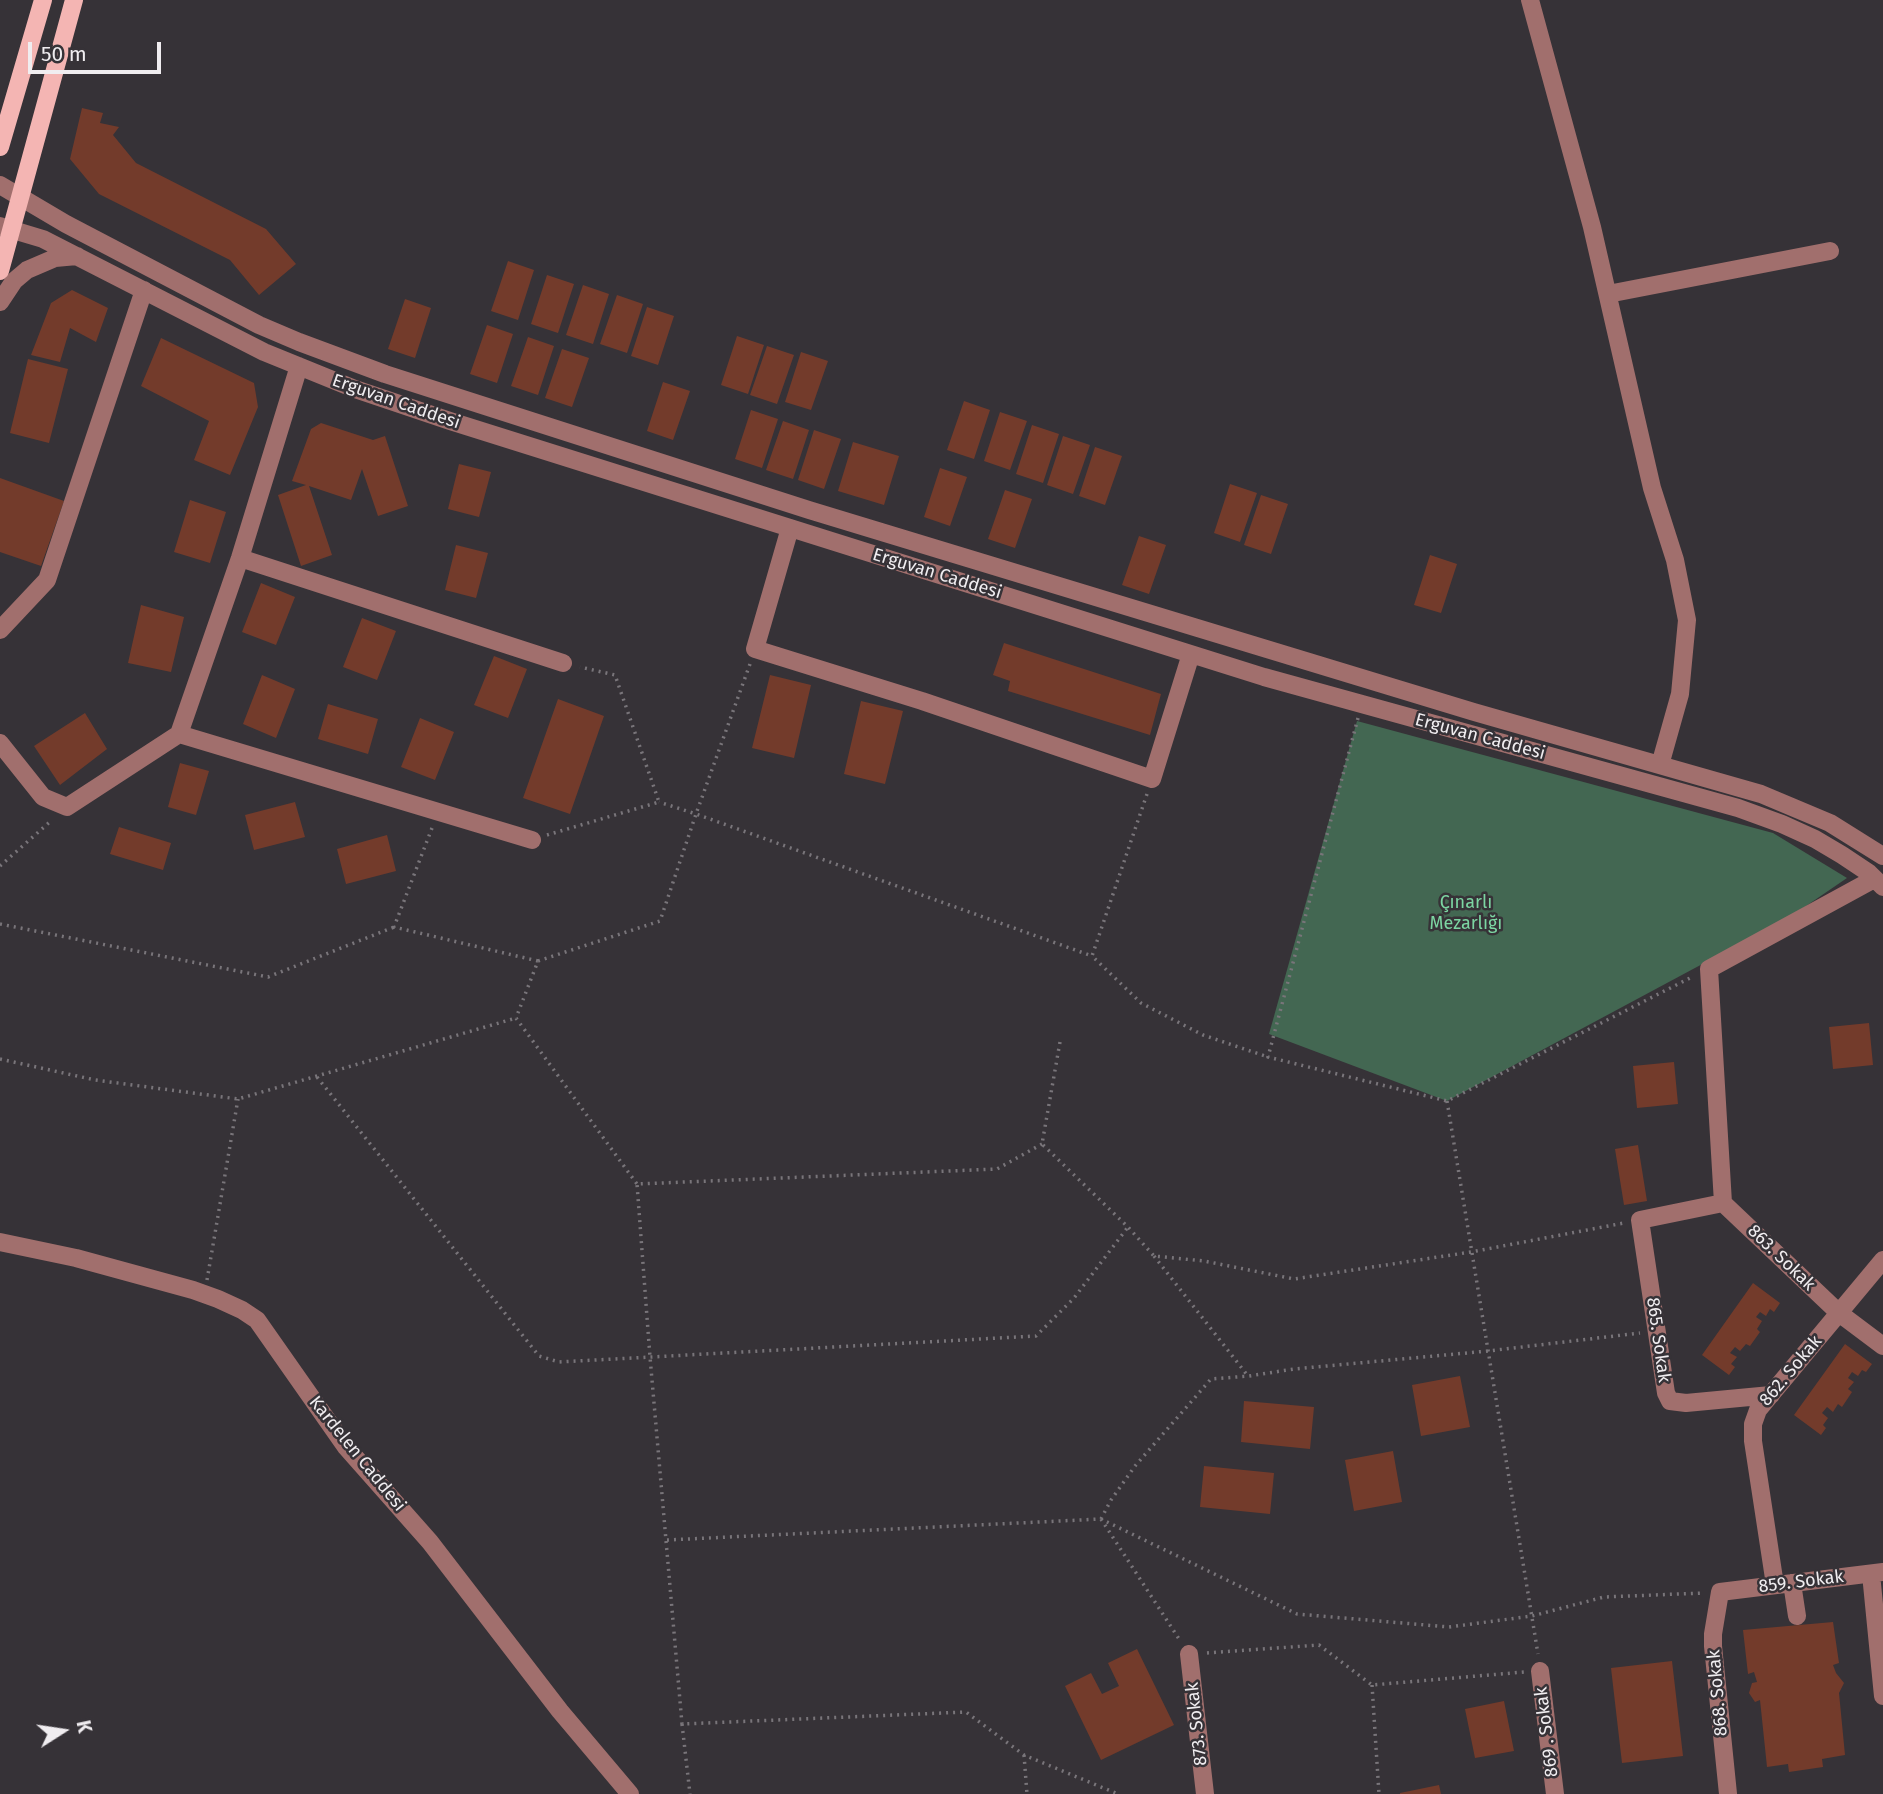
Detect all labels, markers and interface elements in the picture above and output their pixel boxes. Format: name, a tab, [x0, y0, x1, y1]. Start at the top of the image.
scale bar	[32, 28, 164, 72]
text: 50 m	[41, 41, 87, 67]
street label: Erguvan Caddesi	[329, 370, 463, 434]
street label: Erguvan Caddesi	[870, 544, 1004, 604]
street label: Erguvan Caddesi	[1413, 709, 1547, 765]
park label: Çınarlı Mezarlığı	[1430, 892, 1502, 934]
street label: 863. Sokak	[1743, 1220, 1819, 1296]
street label: 865. Sokak	[1641, 1296, 1675, 1384]
street label: 862. Sokak	[1755, 1331, 1827, 1411]
street label: Kardelen Caddesi	[304, 1392, 410, 1516]
street label: 859. Sokak	[1757, 1566, 1845, 1598]
street label: 868. Sokak	[1703, 1649, 1733, 1737]
street label: 873. Sokak	[1182, 1681, 1212, 1767]
street label: 869 . Sokak	[1531, 1686, 1563, 1778]
north arrow	[28, 1696, 98, 1766]
text: K	[72, 1718, 97, 1735]

